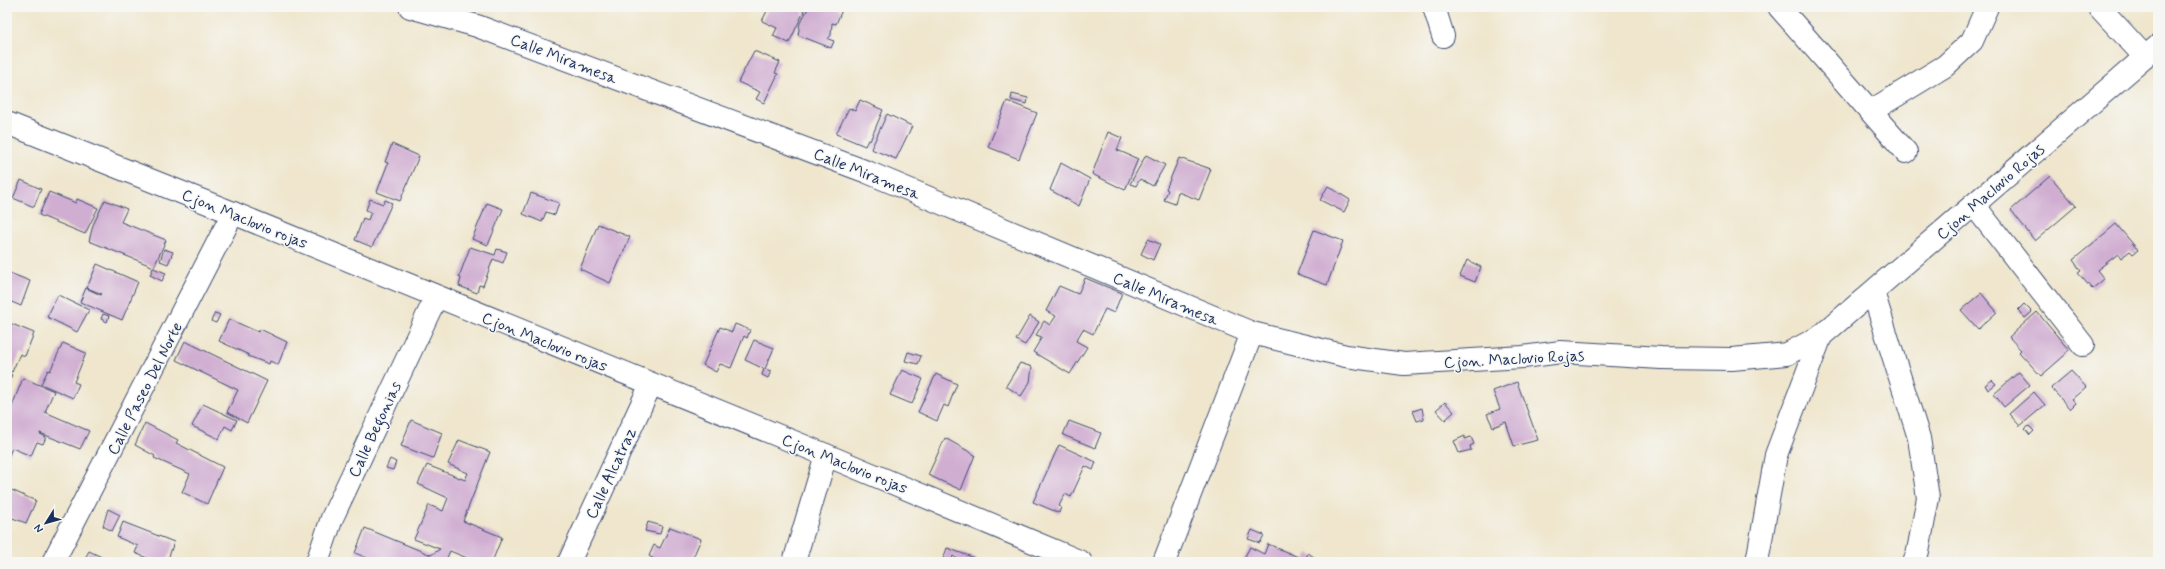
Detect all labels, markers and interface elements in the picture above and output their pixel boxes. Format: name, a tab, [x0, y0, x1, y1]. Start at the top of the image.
street label: Calle Miramesa	[507, 29, 620, 90]
street label: Cjon Maclovio Rojas	[1932, 139, 2050, 245]
street label: Calle Miramesa	[810, 144, 923, 205]
street label: Cjon Maclovio rojas	[178, 185, 310, 254]
street label: Calle Miramesa	[1109, 268, 1222, 331]
street label: Cjon Maclovio rojas	[478, 308, 610, 377]
street label: Calle Paseo Del Norte	[103, 319, 188, 459]
street label: Cjon. Maclovio Rojas	[1443, 345, 1585, 374]
street label: Calle Begonias	[344, 378, 408, 481]
street label: Calle Alcatraz	[581, 424, 642, 523]
street label: Cjon Maclovio rojas	[778, 430, 910, 499]
north arrow	[26, 503, 66, 543]
text: N	[31, 521, 47, 536]

